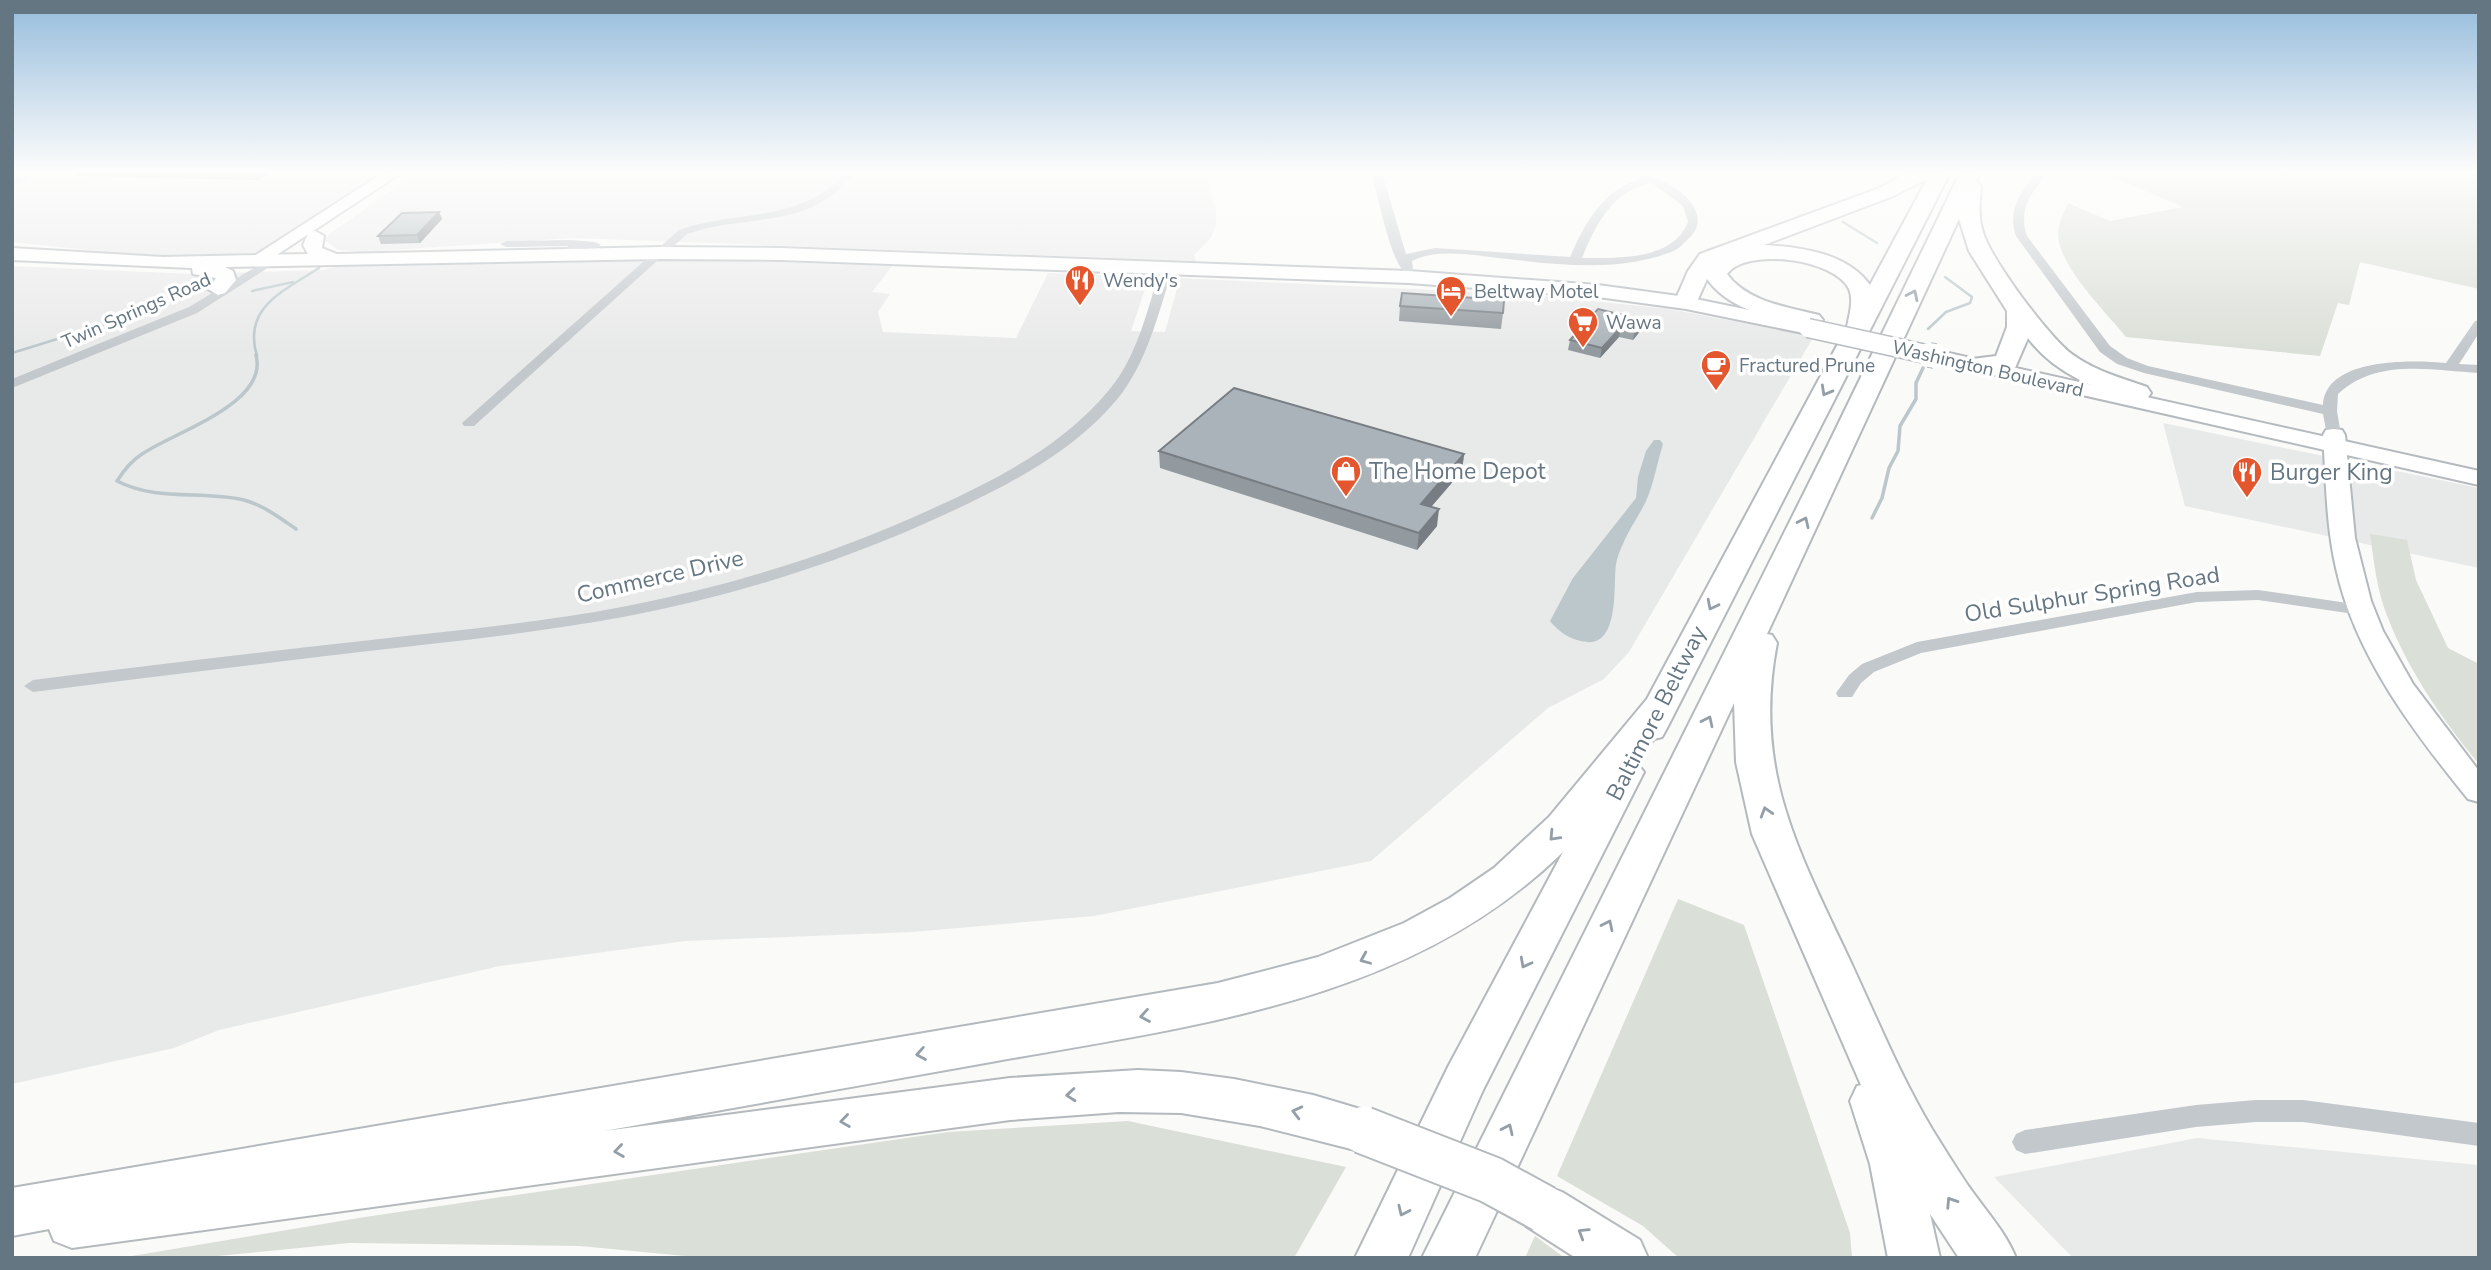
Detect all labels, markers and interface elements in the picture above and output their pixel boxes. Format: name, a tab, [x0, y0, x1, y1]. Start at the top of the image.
restaurant icon: Wendy's	[1063, 263, 1097, 307]
street label: Twin Springs Road	[58, 266, 215, 355]
place label: Wendy's	[1103, 268, 1178, 294]
hotel icon: Beltway Motel	[1434, 274, 1468, 318]
place label: Beltway Motel	[1474, 279, 1599, 305]
one-way arrow	[1904, 290, 1918, 302]
supermarket icon: Wawa	[1566, 305, 1600, 349]
place label: Wawa	[1606, 310, 1662, 336]
street label: Washington Boulevard	[1889, 334, 2086, 404]
cafe icon: Fractured Prune	[1699, 348, 1733, 392]
place label: Fractured Prune	[1739, 353, 1875, 379]
one-way arrow	[1821, 384, 1834, 397]
shop icon: The Home Depot	[1329, 454, 1363, 498]
restaurant icon: Burger King	[2230, 455, 2264, 499]
place label: The Home Depot	[1369, 456, 1547, 487]
place label: Burger King	[2270, 457, 2393, 488]
one-way arrow	[1796, 517, 1810, 529]
street label: Commerce Drive	[574, 542, 747, 611]
street label: Old Sulphur Spring Road	[1962, 559, 2222, 630]
one-way arrow	[1707, 598, 1720, 610]
street label: Baltimore Beltway	[1599, 620, 1714, 806]
one-way arrow	[1700, 716, 1714, 728]
one-way arrow	[1759, 806, 1774, 818]
one-way arrow	[1550, 828, 1562, 841]
one-way arrow	[1600, 920, 1614, 932]
one-way arrow	[1359, 951, 1372, 965]
one-way arrow	[1520, 956, 1534, 968]
one-way arrow	[1139, 1007, 1151, 1022]
one-way arrow	[915, 1046, 927, 1061]
one-way arrow	[1065, 1087, 1076, 1102]
one-way arrow	[1291, 1106, 1303, 1120]
one-way arrow	[839, 1114, 851, 1129]
one-way arrow	[1500, 1124, 1514, 1136]
one-way arrow	[614, 1143, 625, 1158]
one-way arrow	[1947, 1197, 1959, 1210]
one-way arrow	[1397, 1204, 1411, 1216]
one-way arrow	[1577, 1229, 1590, 1242]

